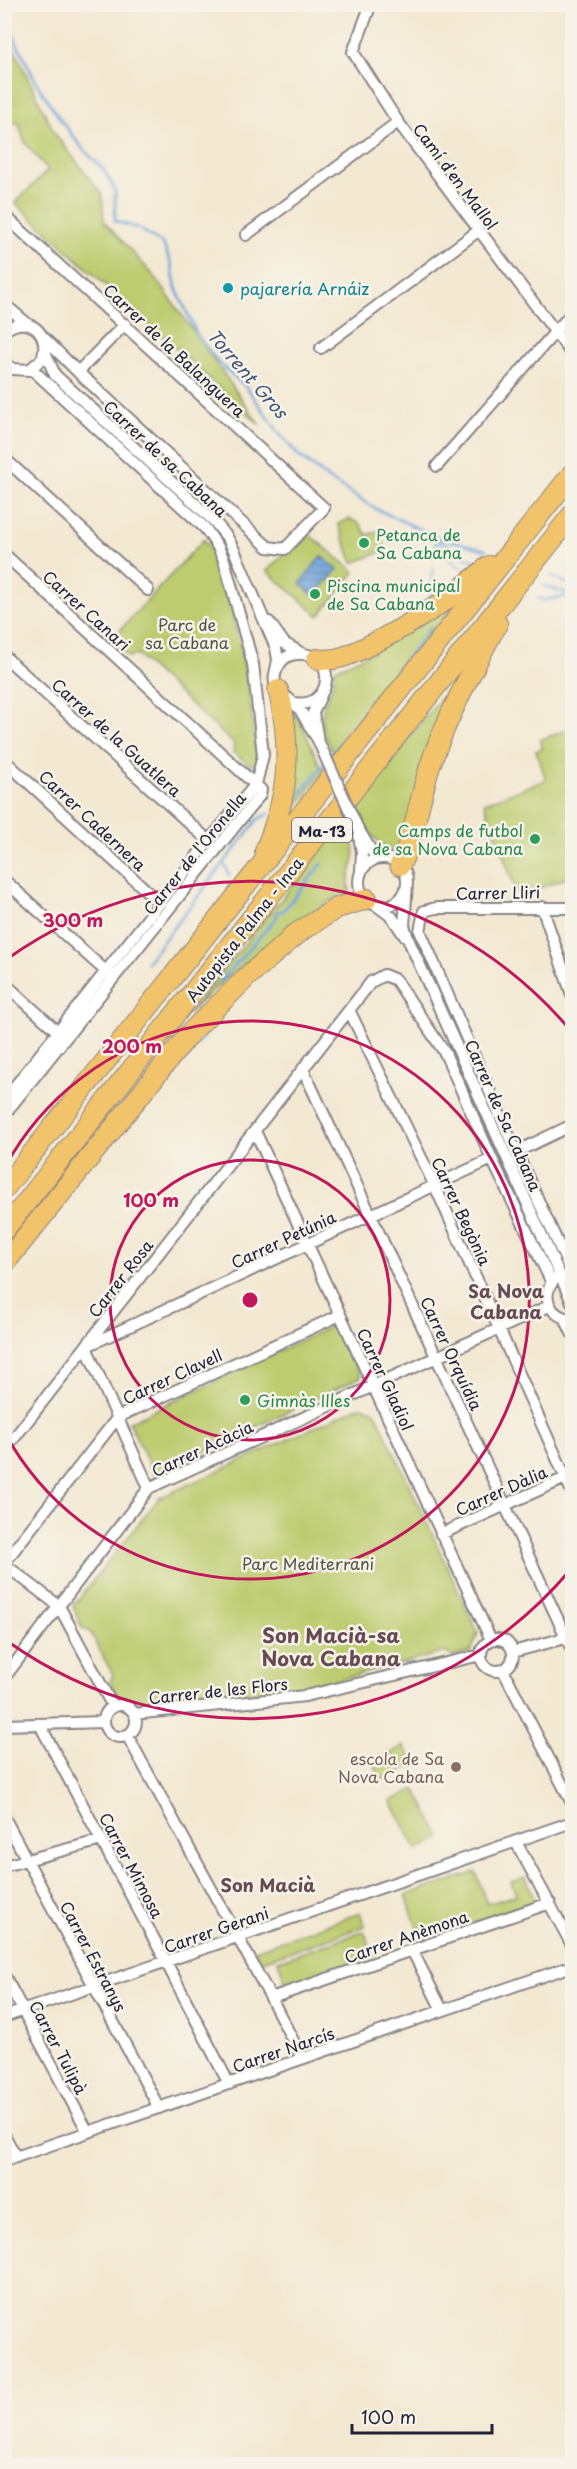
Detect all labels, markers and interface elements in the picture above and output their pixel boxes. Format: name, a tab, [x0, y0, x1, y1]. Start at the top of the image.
street label: Camí d'en Mallol	[408, 118, 504, 234]
place label: pajarería Arnáiz	[240, 276, 370, 300]
street label: Carrer de la Balanguera	[99, 278, 251, 422]
marker: pajarería Arnáiz	[221, 281, 235, 295]
water label: Torrent Gros	[201, 322, 296, 425]
street label: Carrer de sa Cabana	[99, 394, 233, 522]
place label: Petanca de Sa Cabana	[376, 522, 462, 564]
marker: Petanca de Sa Cabana	[357, 536, 371, 550]
street label: Carrer Canari	[38, 564, 136, 656]
place label: Piscina municipal de Sa Cabana	[327, 573, 461, 615]
marker: Piscina municipal de Sa Cabana	[308, 587, 322, 601]
park label: Parc de sa Cabana	[145, 612, 229, 654]
street label: Carrer de la Guatlera	[47, 672, 187, 802]
street label: Carrer Cadernera	[34, 764, 152, 876]
street label: Carrer de l'Oronella	[137, 787, 251, 919]
road number: Ma-13	[292, 818, 352, 842]
place label: Camps de futbol de sa Nova Cabana	[373, 818, 523, 860]
marker: Camps de futbol de sa Nova Cabana	[528, 832, 542, 846]
street label: Autopista Palma - Inca	[180, 851, 308, 1007]
street label: Carrer Lliri	[456, 879, 540, 905]
text: 300 m	[43, 906, 103, 933]
text: 200 m	[102, 1032, 162, 1059]
street label: Carrer de Sa Cabana	[460, 1035, 548, 1195]
street label: Carrer Begònia	[426, 1153, 498, 1270]
text: 100 m	[123, 1186, 179, 1213]
street label: Carrer Petúnia	[227, 1204, 340, 1274]
street label: Carrer Rosa	[82, 1234, 158, 1322]
district label: Sa Nova Cabana	[468, 1277, 545, 1325]
centre of rings	[240, 1290, 260, 1310]
street label: Carrer Orquídia	[415, 1292, 489, 1414]
street label: Carrer Gladiol	[352, 1324, 420, 1434]
street label: Carrer Clavell	[118, 1342, 226, 1410]
place label: Gimnàs Illes	[257, 1388, 350, 1412]
marker: Gimnàs Illes	[238, 1393, 252, 1407]
street label: Carrer Acàcia	[147, 1414, 257, 1482]
street label: Carrer Dàlia	[451, 1459, 551, 1521]
park label: Parc Mediterrani	[242, 1551, 374, 1575]
district label: Son Macià-sa Nova Cabana	[261, 1620, 401, 1673]
street label: Carrer de les Flors	[147, 1671, 289, 1709]
place label: escola de Sa Nova Cabana	[338, 1746, 444, 1788]
marker: escola de Sa Nova Cabana	[449, 1760, 463, 1774]
street label: Carrer Mimosa	[94, 1808, 170, 1922]
district label: Son Macià	[220, 1871, 316, 1898]
street label: Carrer Estranys	[55, 1896, 133, 2016]
street label: Carrer Gerani	[160, 1900, 272, 1958]
street label: Carrer Anèmona	[341, 1904, 471, 1968]
street label: Carrer Tulipà	[24, 1996, 94, 2098]
street label: Carrer Narcís	[229, 2020, 337, 2078]
scale bar	[352, 2397, 492, 2435]
text: 100 m	[361, 2403, 416, 2430]

